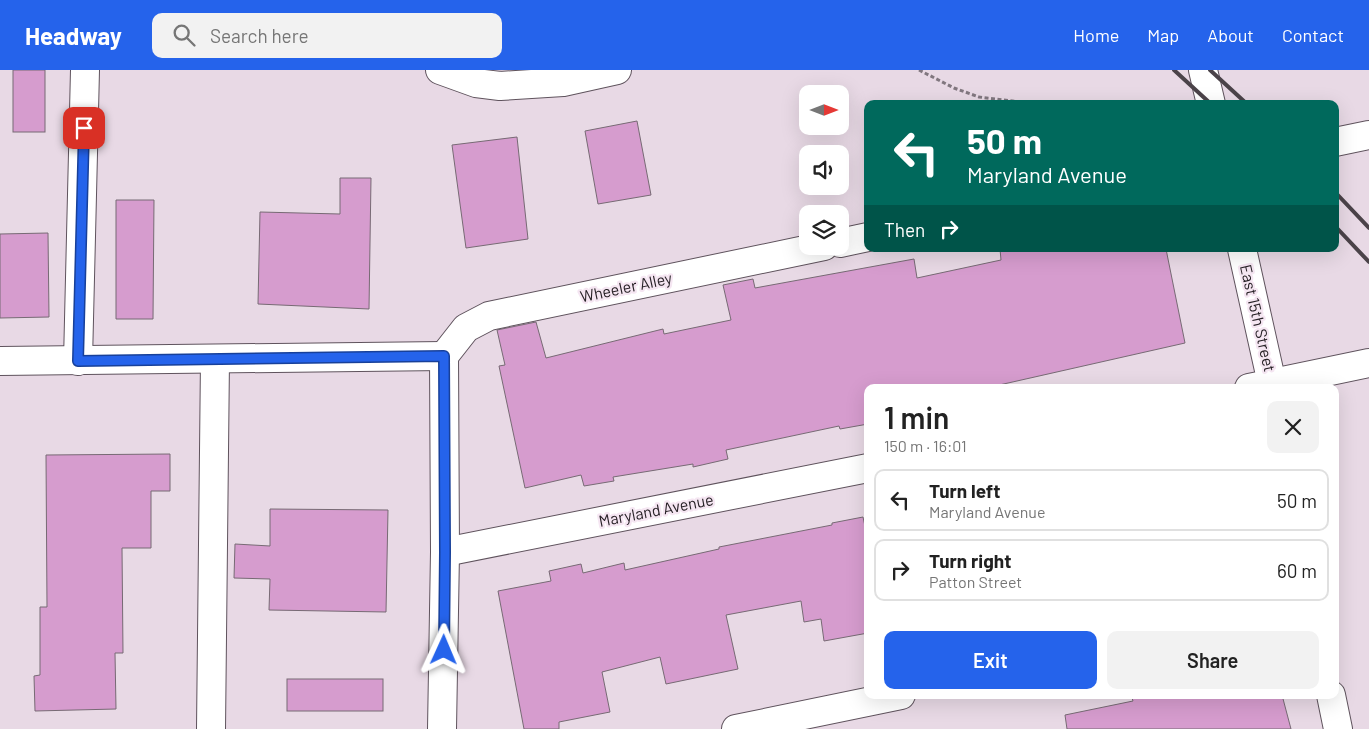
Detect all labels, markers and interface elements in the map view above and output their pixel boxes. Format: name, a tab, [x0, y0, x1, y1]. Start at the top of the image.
search box	[152, 13, 502, 58]
text: Headway	[25, 21, 122, 50]
icon: search	[170, 21, 198, 49]
text: Search here	[210, 24, 309, 47]
text: Home	[1073, 24, 1119, 46]
text: Map	[1147, 24, 1179, 46]
text: About	[1207, 24, 1254, 46]
text: Contact	[1282, 24, 1344, 46]
north arrow	[799, 85, 849, 135]
map controls	[799, 85, 849, 255]
pin	[63, 107, 105, 149]
icon: arrive	[70, 114, 98, 142]
text: 50 m	[967, 119, 1042, 161]
icon: left	[884, 120, 949, 185]
button: sound	[799, 145, 849, 195]
text: Maryland Avenue	[967, 161, 1127, 187]
button: layers	[799, 205, 849, 255]
icon: right	[935, 215, 963, 243]
text: Then	[884, 218, 925, 241]
street label: East 15th Street	[1237, 262, 1280, 373]
street label: Wheeler Alley	[578, 267, 674, 306]
text: 1 min	[884, 399, 949, 435]
button: close	[1267, 401, 1319, 453]
text: 150 m · 16:01	[884, 436, 967, 455]
text: Turn left	[929, 479, 1000, 502]
icon: left	[886, 486, 914, 514]
street label: Maryland Avenue	[597, 489, 715, 530]
text: 50 m	[1277, 489, 1317, 512]
text: Maryland Avenue	[929, 502, 1045, 521]
text: Turn right	[929, 549, 1011, 572]
icon: right	[886, 556, 914, 584]
text: 60 m	[1277, 559, 1317, 582]
text: Patton Street	[929, 572, 1022, 591]
position arrow	[417, 623, 469, 675]
button: Exit	[884, 631, 1097, 689]
button: Share	[1107, 631, 1319, 689]

